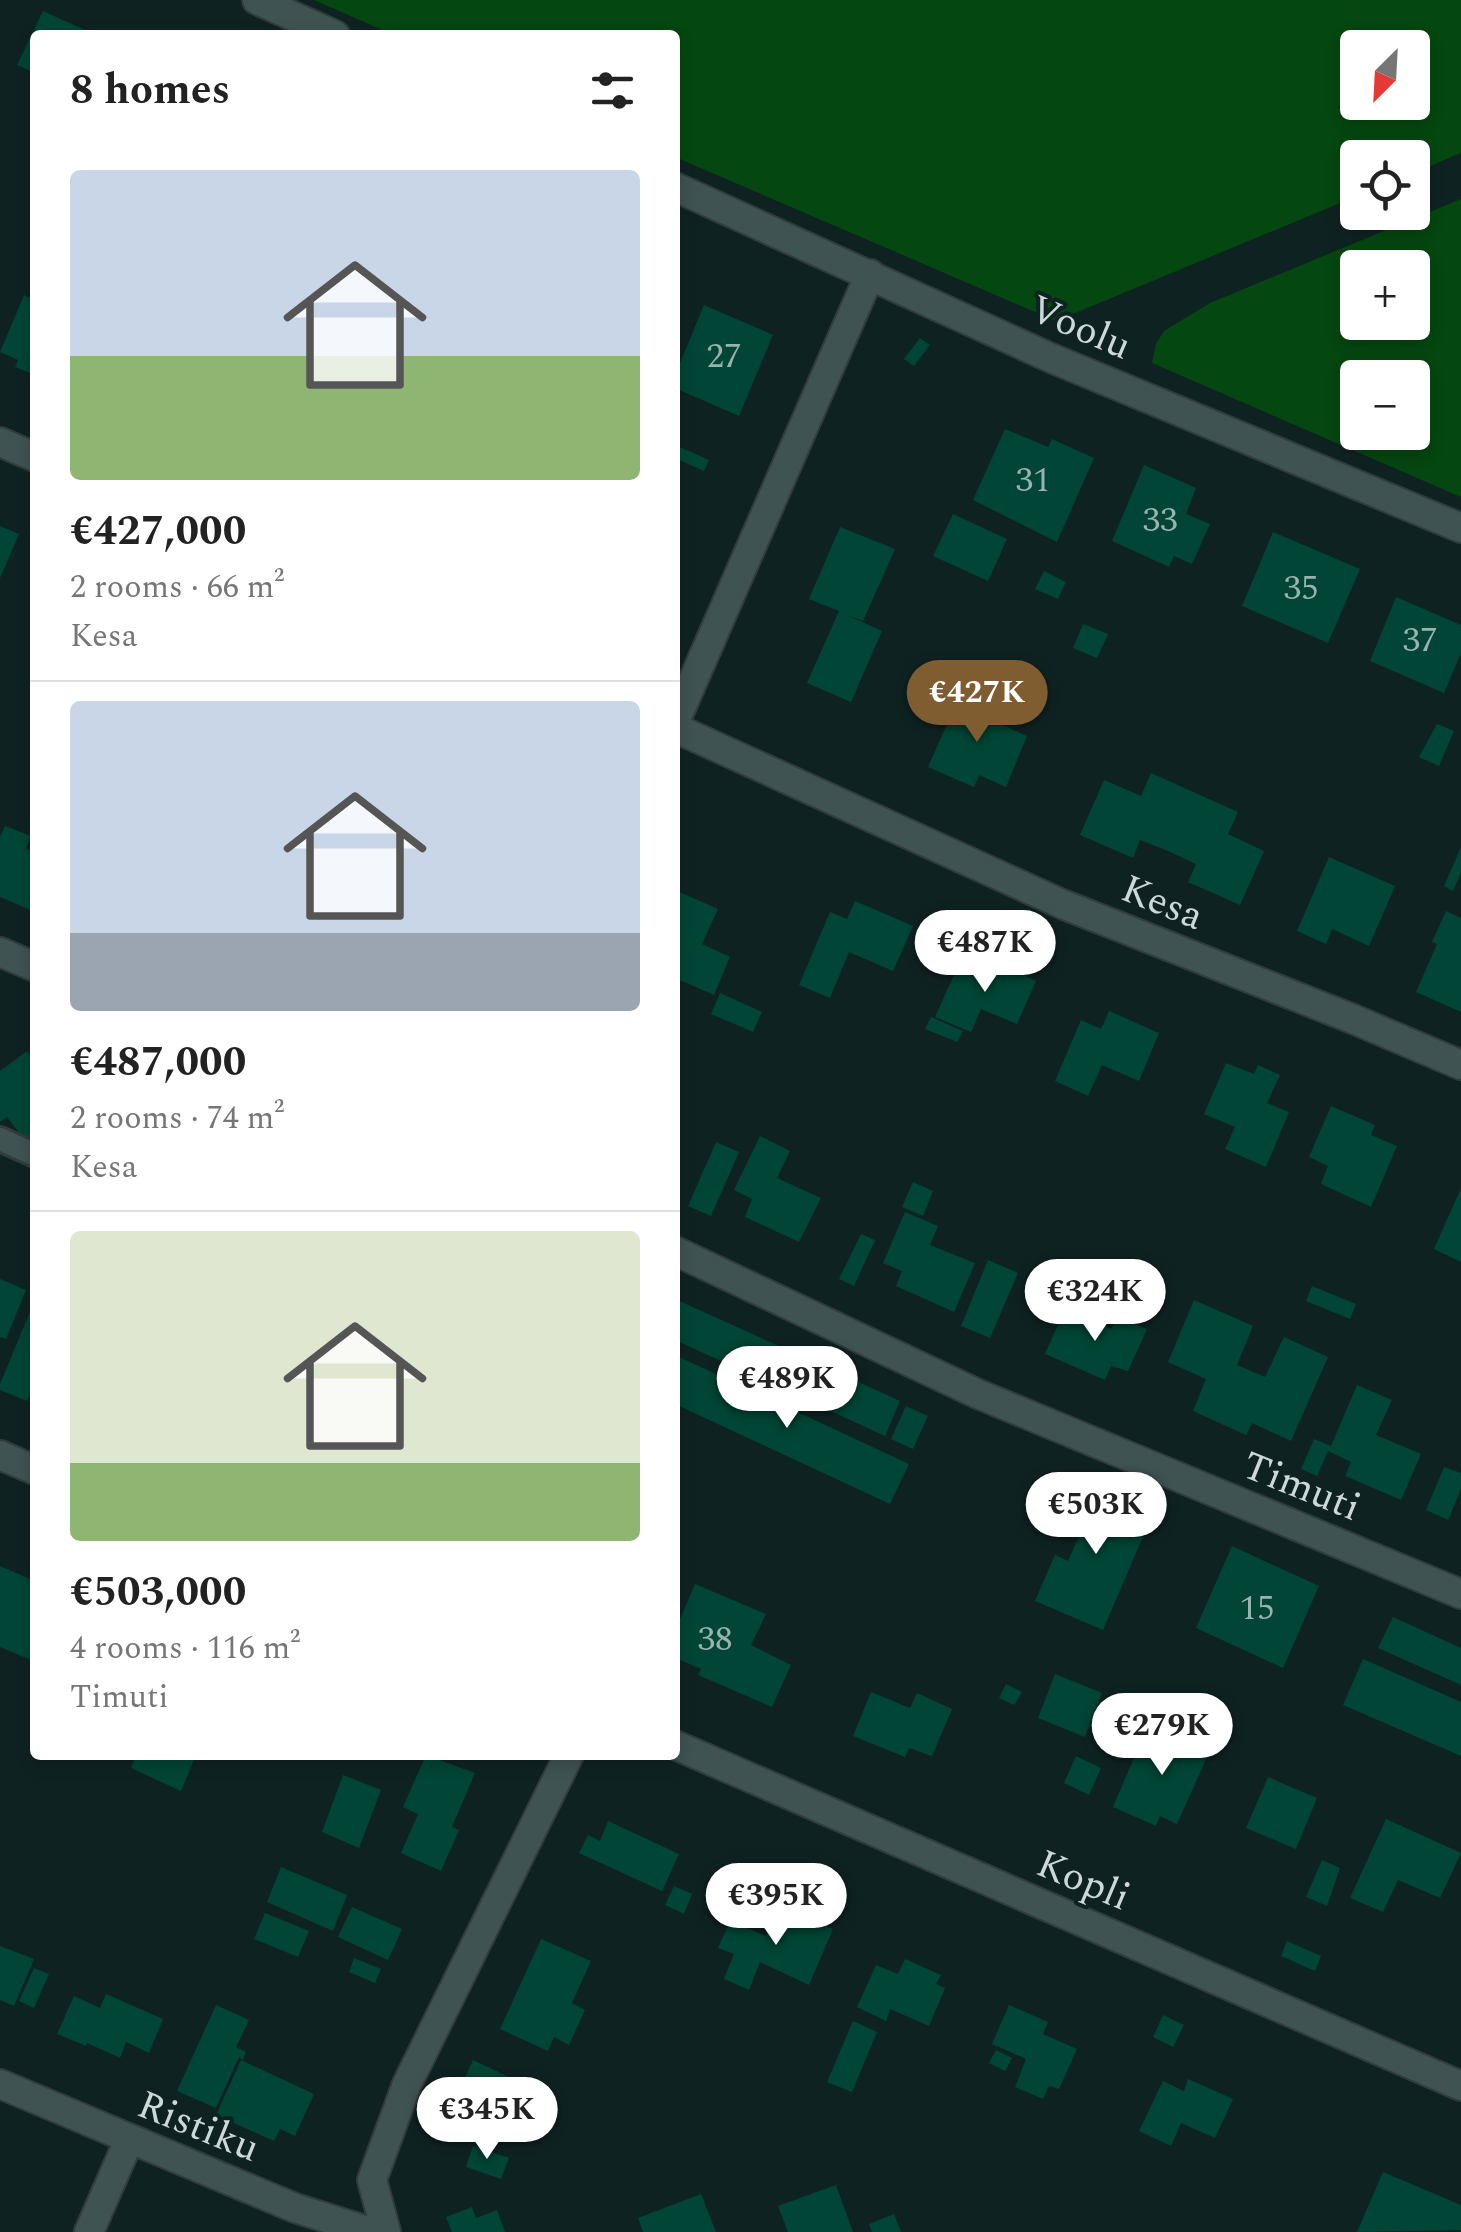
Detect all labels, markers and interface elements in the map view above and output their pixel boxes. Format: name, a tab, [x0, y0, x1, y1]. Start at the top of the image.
north arrow	[1340, 30, 1430, 120]
map controls	[1340, 30, 1430, 450]
text: 8 homes	[70, 59, 230, 122]
icon: filters	[585, 63, 640, 118]
button: locate	[1340, 140, 1430, 230]
icon: home	[265, 235, 445, 415]
button: +	[1340, 250, 1430, 340]
street label: Voolu	[1020, 280, 1140, 377]
house number: 27	[706, 330, 742, 383]
button: −	[1340, 360, 1430, 450]
house number: 31	[1015, 454, 1051, 507]
house number: 33	[1142, 494, 1178, 547]
text: €427,000	[70, 500, 246, 563]
house number: 35	[1283, 562, 1319, 615]
text: 2 rooms · 66 m²	[70, 563, 284, 612]
text: Kesa	[70, 612, 137, 661]
house number: 37	[1402, 614, 1438, 667]
pin: €427K	[907, 660, 1047, 745]
text: €427K	[929, 668, 1025, 717]
icon: home	[265, 766, 445, 946]
street label: Kesa	[1112, 859, 1213, 948]
pin: €487K	[915, 910, 1055, 995]
text: €487K	[937, 918, 1033, 967]
text: €487,000	[70, 1031, 246, 1094]
text: 2 rooms · 74 m²	[70, 1094, 284, 1143]
text: Kesa	[70, 1143, 137, 1192]
pin: €324K	[1025, 1259, 1165, 1344]
text: €324K	[1047, 1267, 1143, 1316]
icon: home	[265, 1296, 445, 1476]
pin: €489K	[717, 1346, 857, 1431]
text: €489K	[739, 1354, 835, 1403]
street label: Timuti	[1233, 1436, 1370, 1539]
pin: €503K	[1026, 1472, 1166, 1557]
text: €503K	[1048, 1480, 1144, 1529]
text: €503,000	[70, 1561, 246, 1624]
house number: 15	[1239, 1582, 1275, 1635]
house number: 38	[697, 1613, 733, 1666]
text: 4 rooms · 116 m²	[70, 1624, 300, 1673]
text: Timuti	[70, 1673, 168, 1722]
pin: €279K	[1092, 1693, 1232, 1778]
text: €279K	[1114, 1701, 1210, 1750]
street label: Kopli	[1027, 1834, 1139, 1928]
pin: €395K	[706, 1863, 846, 1948]
text: €395K	[728, 1871, 824, 1920]
street label: Ristiku	[128, 2075, 268, 2179]
pin: €345K	[417, 2077, 557, 2162]
text: €345K	[439, 2085, 535, 2134]

